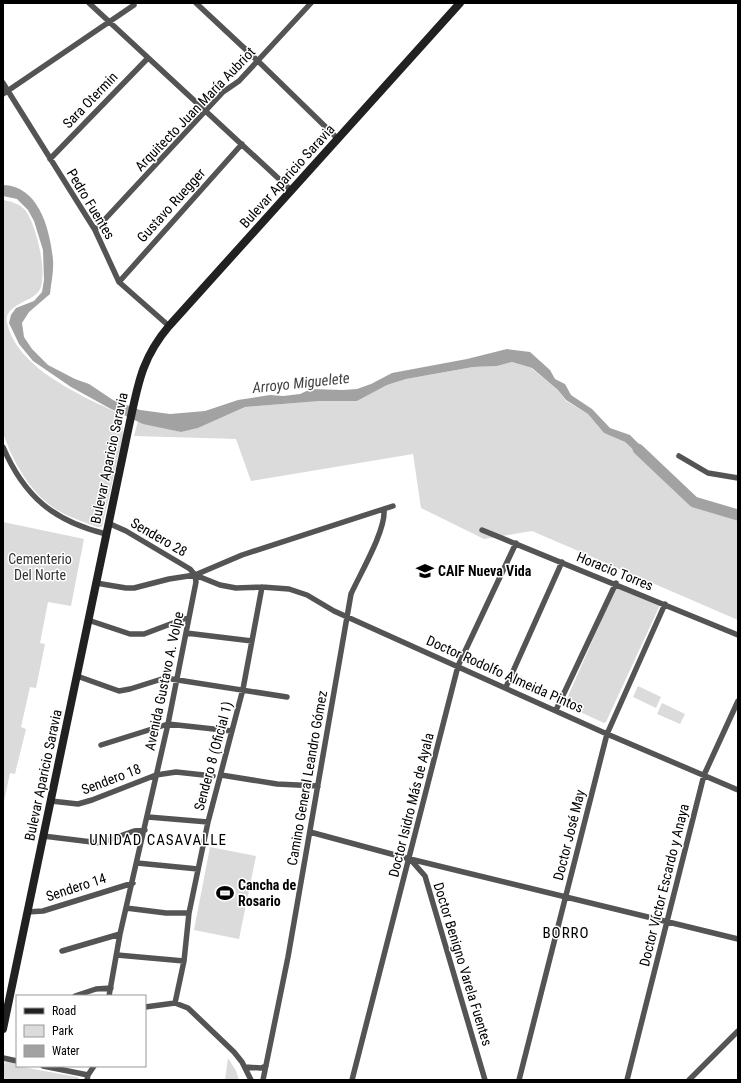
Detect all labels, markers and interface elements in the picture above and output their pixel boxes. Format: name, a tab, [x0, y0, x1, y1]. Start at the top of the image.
street label: Arquitecto Juan María Aubriot	[132, 44, 258, 174]
street label: Sara Otermin	[59, 69, 121, 131]
street label: Bulevar Aparicio Saravia	[236, 121, 338, 231]
street label: Gustavo Ruegger	[134, 165, 208, 245]
street label: Pedro Fuentes	[64, 166, 118, 242]
water label: Arroyo Miguelete	[251, 369, 351, 397]
street label: Bulevar Aparicio Saravia	[87, 391, 131, 525]
street label: Sendero 28	[128, 514, 190, 560]
street label: Horacio Torres	[574, 548, 656, 594]
park label: Cementerio Del Norte	[8, 551, 72, 583]
school or university icon: CAIF Nueva Vida	[415, 561, 435, 581]
place label: CAIF Nueva Vida	[438, 563, 532, 579]
street label: Avenida Gustavo A. Volpe	[141, 610, 187, 752]
street label: Doctor Rodolfo Almeida Pintos	[424, 632, 586, 716]
street label: Camino General Leandro Gómez	[284, 689, 330, 867]
street label: Sendero 8 (Oficial 1)	[191, 700, 236, 813]
street label: Bulevar Aparicio Saravia	[21, 708, 65, 842]
street label: Doctor Isidro Más de Ayala	[385, 731, 437, 879]
street label: Sendero 18	[79, 760, 143, 798]
street label: Doctor José May	[550, 788, 588, 882]
street label: Doctor Víctor Escardo y Anaya	[636, 802, 692, 968]
district label: UNIDAD CASAVALLE	[89, 831, 227, 849]
street label: Sendero 14	[44, 870, 108, 904]
place label: Cancha de Rosario	[238, 877, 297, 909]
street label: Doctor Benigno Varela Fuentes	[431, 880, 495, 1048]
sports icon: Cancha de Rosario	[215, 883, 235, 903]
district label: BORRO	[542, 924, 590, 942]
legend	[16, 995, 146, 1067]
text: Road	[52, 1004, 76, 1018]
text: Park	[52, 1024, 74, 1038]
text: Water	[52, 1044, 80, 1058]

